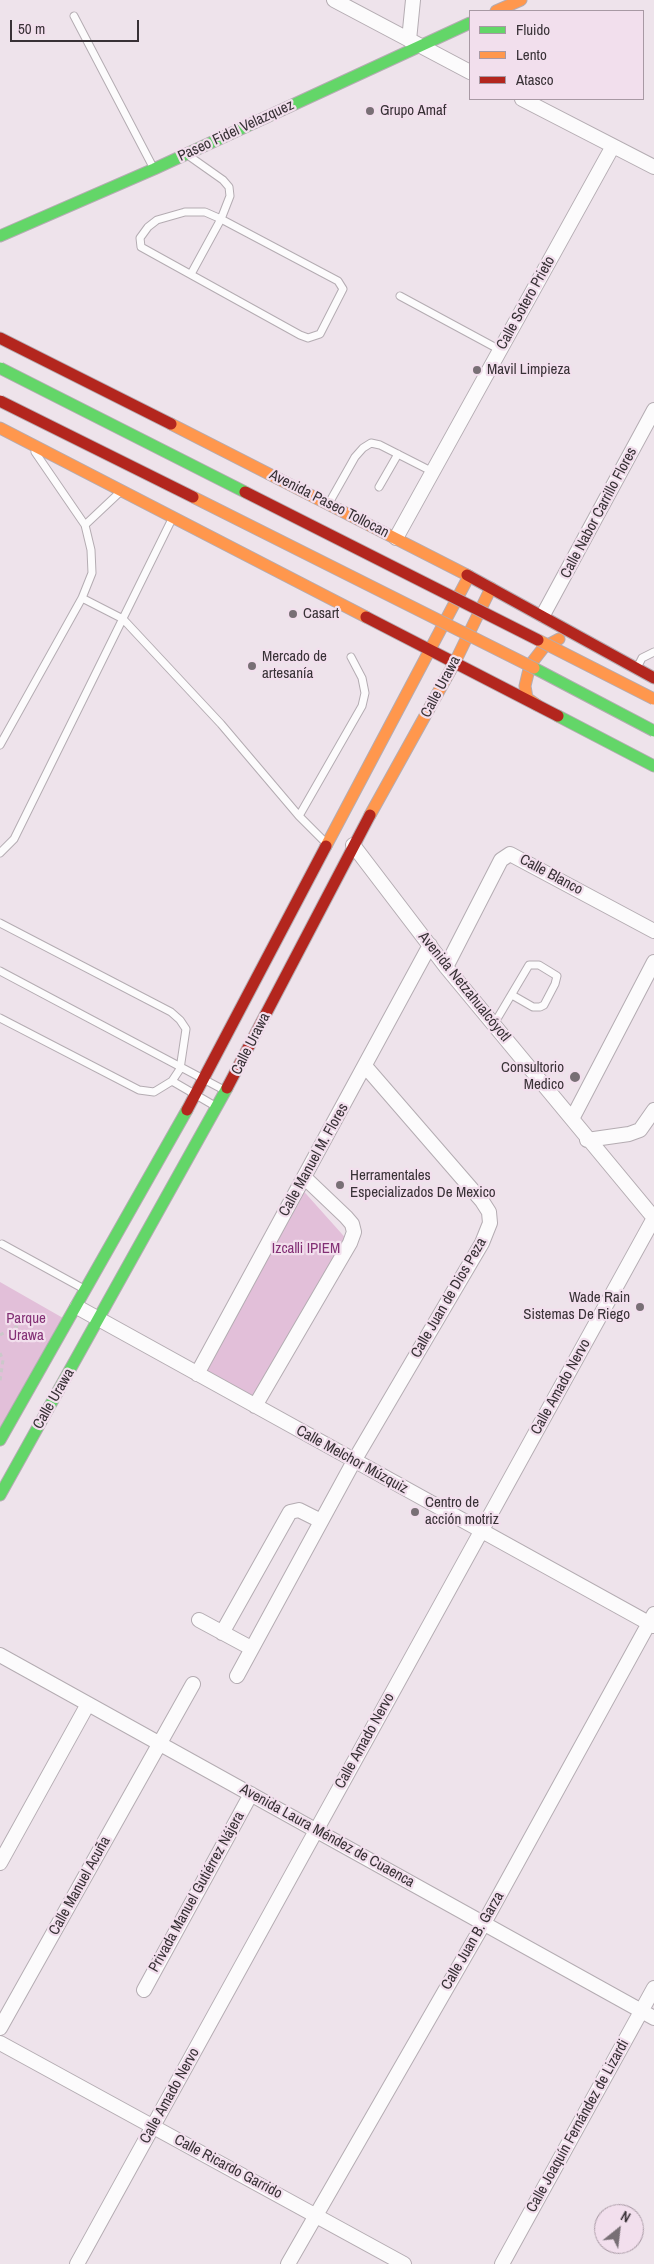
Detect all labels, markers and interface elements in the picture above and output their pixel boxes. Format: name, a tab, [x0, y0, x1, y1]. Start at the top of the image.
scale bar	[12, 10, 141, 42]
legend	[469, 10, 644, 100]
text: 50 m	[18, 18, 45, 39]
text: Fluido	[516, 19, 550, 40]
text: Lento	[516, 44, 547, 65]
text: Atasco	[516, 69, 554, 90]
street label: Paseo Fidel Velazquez	[175, 96, 297, 166]
place label: Grupo Amaf	[380, 102, 446, 120]
marker: Grupo Amaf	[364, 105, 376, 117]
street label: Calle Sotero Prieto	[493, 253, 559, 353]
place label: Mavil Limpieza	[487, 361, 570, 379]
marker: Mavil Limpieza	[471, 364, 483, 376]
street label: Calle Nabor Carrillo Flores	[557, 445, 641, 581]
street label: Avenida Paseo Tollocan	[266, 466, 392, 542]
place label: Casart	[303, 605, 339, 623]
marker: Casart	[287, 608, 299, 620]
place label: Mercado de artesanía	[262, 648, 327, 683]
street label: Calle Urawa	[417, 653, 465, 721]
marker: Mercado de artesanía	[246, 660, 258, 672]
street label: Calle Blanco	[516, 851, 586, 899]
street label: Avenida Netzahualcóyotl	[414, 929, 514, 1045]
street label: Calle Urawa	[228, 1010, 274, 1078]
place label: Consultorio Medico	[501, 1059, 564, 1094]
marker: Consultorio Medico	[568, 1070, 582, 1084]
street label: Calle Manuel M. Flores	[275, 1100, 353, 1220]
place label: Herramentales Especializados De Mexico	[350, 1167, 496, 1202]
marker: Herramentales Especializados De Mexico	[334, 1179, 346, 1191]
street label: Calle Juan de Dios Peza	[407, 1235, 491, 1361]
park label: Izcalli IPIEM	[272, 1240, 340, 1258]
place label: Wade Rain Sistemas De Riego	[523, 1289, 630, 1324]
marker: Wade Rain Sistemas De Riego	[634, 1301, 646, 1313]
park label: Parque Urawa	[6, 1310, 46, 1345]
street label: Calle Amado Nervo	[527, 1336, 595, 1438]
street label: Calle Urawa	[29, 1365, 79, 1433]
street label: Calle Melchor Múzquiz	[293, 1422, 411, 1498]
place label: Centro de acción motriz	[425, 1494, 499, 1529]
marker: Centro de acción motriz	[409, 1506, 421, 1518]
street label: Calle Amado Nervo	[331, 1690, 399, 1792]
street label: Avenida Laura Méndez de Cuaenca	[237, 1780, 417, 1892]
street label: Privada Manuel Gutiérrez Nájera	[145, 1809, 249, 1975]
street label: Calle Manuel Acuña	[45, 1834, 115, 1938]
street label: Calle Juan B. Garza	[438, 1889, 508, 1993]
street label: Calle Joaquín Fernández de Lizardi	[523, 2036, 633, 2216]
street label: Calle Amado Nervo	[136, 2045, 204, 2147]
street label: Calle Ricardo Garrido	[171, 2131, 285, 2203]
north arrow	[594, 2204, 644, 2254]
text: N	[618, 2207, 634, 2227]

